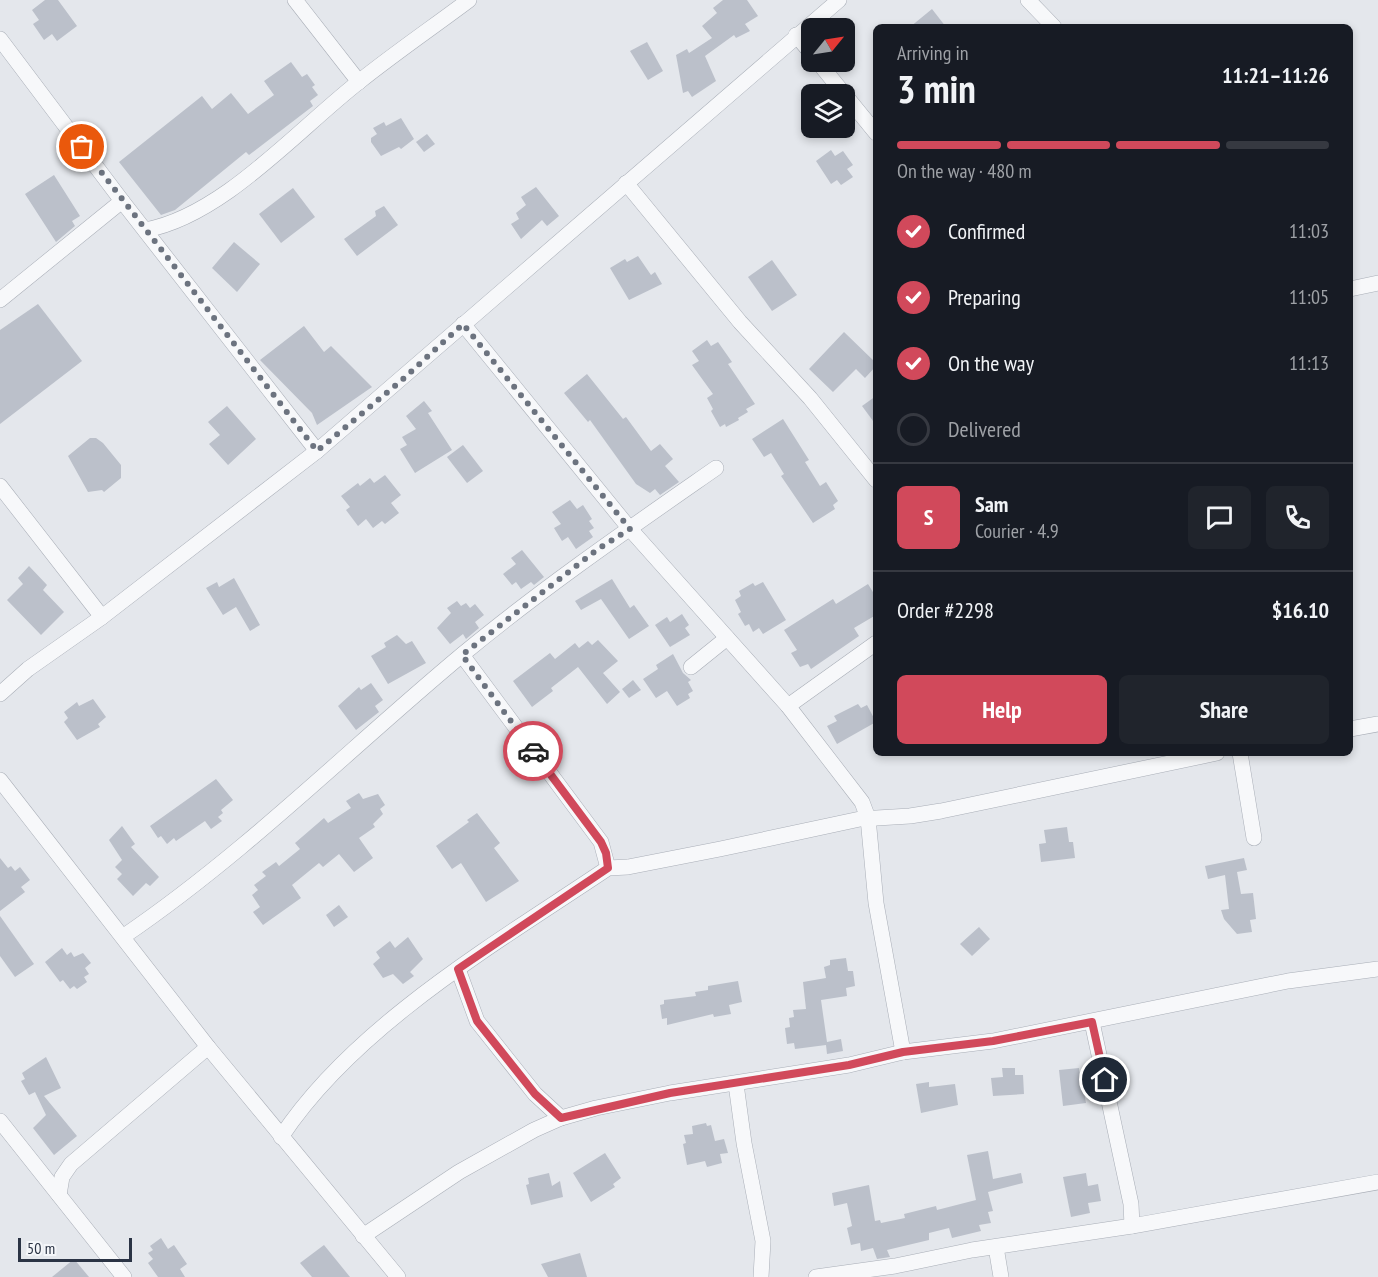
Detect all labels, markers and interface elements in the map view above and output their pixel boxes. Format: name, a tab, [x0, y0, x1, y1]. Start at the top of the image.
north arrow	[801, 18, 855, 72]
map controls	[801, 18, 855, 138]
text: Arriving in	[897, 40, 969, 66]
text: 11:21–11:26	[1222, 61, 1329, 89]
text: 3 min	[897, 63, 976, 114]
button: layers	[801, 84, 855, 138]
pin	[56, 121, 107, 172]
icon: bag	[65, 130, 98, 163]
text: On the way · 480 m	[897, 158, 1032, 184]
icon: check	[897, 215, 930, 248]
text: Confirmed	[948, 217, 1025, 245]
text: 11:03	[1289, 218, 1329, 244]
icon: check	[897, 281, 930, 314]
text: Preparing	[948, 283, 1021, 311]
text: 11:05	[1289, 284, 1329, 310]
icon: check	[897, 347, 930, 380]
text: On the way	[948, 349, 1034, 377]
text: 11:13	[1289, 350, 1329, 376]
text: Delivered	[948, 415, 1021, 443]
button: chat	[1188, 486, 1251, 549]
button: phone	[1266, 486, 1329, 549]
text: Sam	[975, 490, 1008, 518]
text: S	[924, 503, 933, 531]
text: Courier · 4.9	[975, 518, 1059, 544]
text: Order #2298	[897, 596, 994, 624]
text: $16.10	[1272, 596, 1329, 624]
button: Help	[897, 675, 1107, 744]
button: Share	[1119, 675, 1329, 744]
courier	[503, 721, 563, 781]
icon: car	[517, 735, 550, 768]
pin	[1079, 1054, 1130, 1105]
icon: home	[1088, 1063, 1121, 1096]
scale bar	[18, 1235, 132, 1262]
text: 50 m	[27, 1238, 55, 1258]

